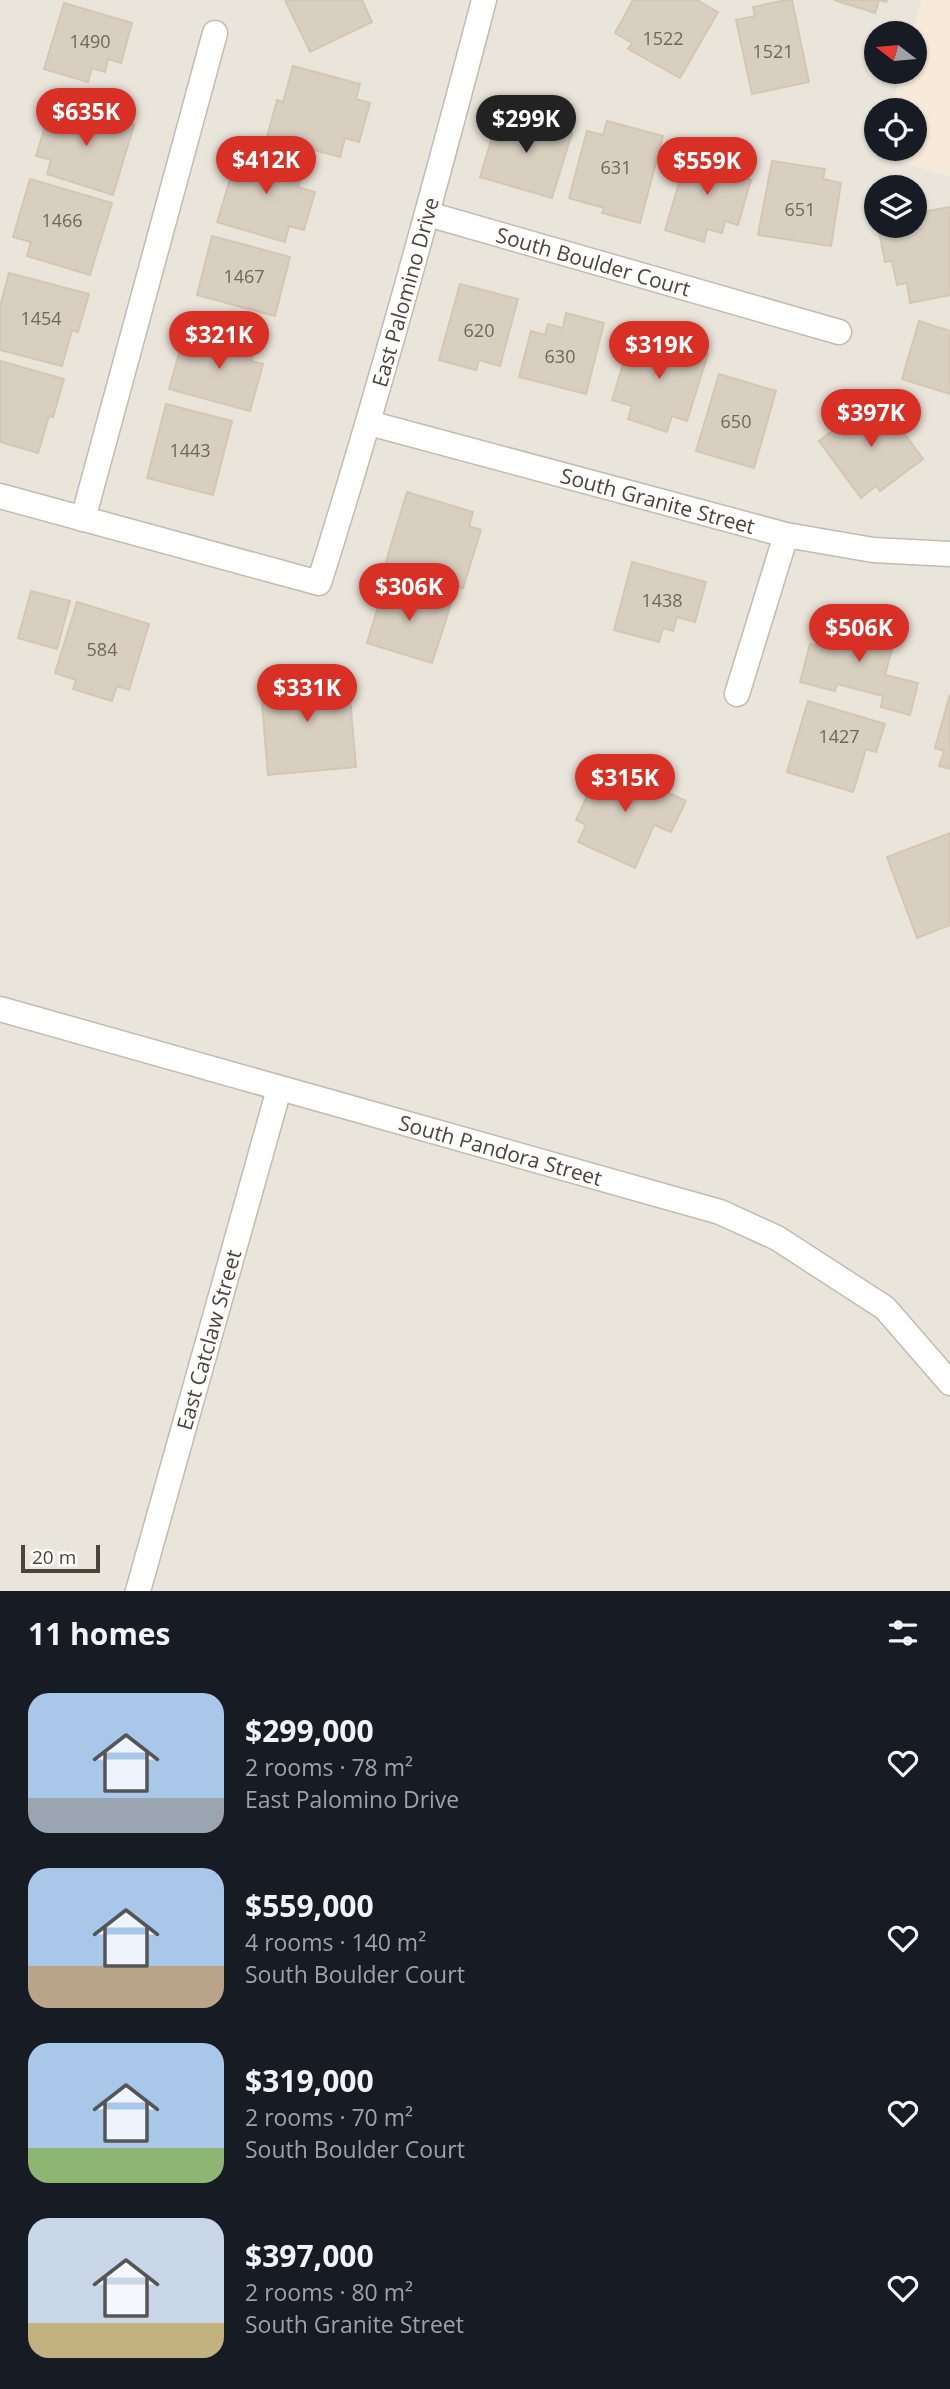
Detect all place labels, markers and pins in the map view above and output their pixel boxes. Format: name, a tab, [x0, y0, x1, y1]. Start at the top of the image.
pin: $635K	[37, 88, 135, 148]
pin: $299K	[477, 96, 575, 155]
pin: $412K	[217, 136, 315, 196]
pin: $559K	[658, 138, 756, 197]
pin: $321K	[170, 312, 268, 371]
pin: $319K	[610, 322, 708, 381]
pin: $397K	[822, 390, 920, 449]
pin: $306K	[360, 564, 458, 623]
pin: $506K	[810, 604, 908, 664]
pin: $331K	[258, 664, 356, 724]
pin: $315K	[576, 754, 674, 814]

